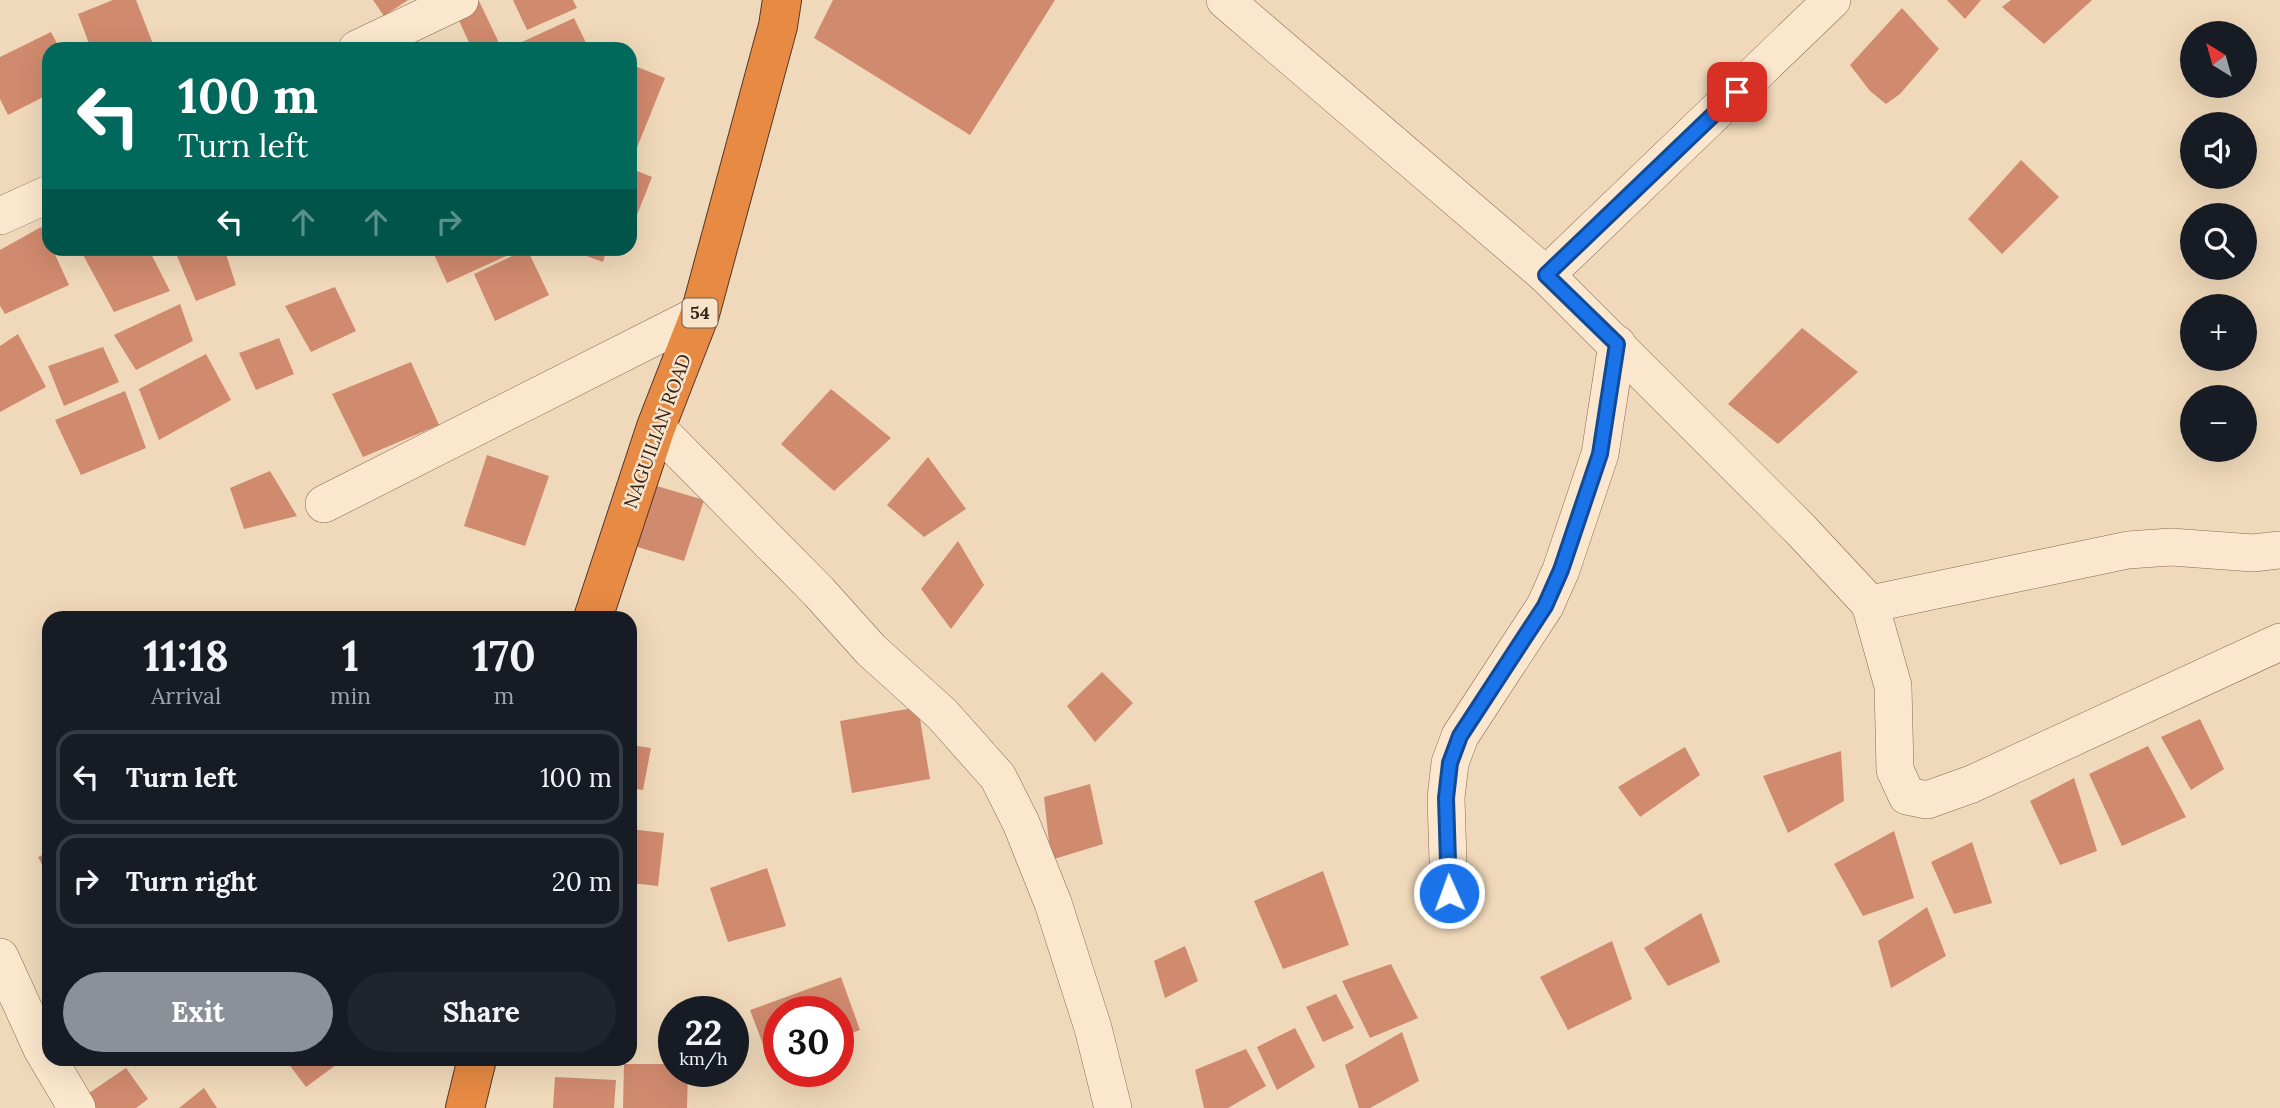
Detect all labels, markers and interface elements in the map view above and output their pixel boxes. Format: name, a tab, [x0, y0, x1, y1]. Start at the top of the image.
north arrow	[2180, 21, 2258, 98]
map controls	[2180, 21, 2257, 462]
pin	[1707, 62, 1767, 122]
text: 100 m	[178, 64, 318, 126]
icon: left	[63, 70, 154, 161]
icon: arrive	[1718, 73, 1756, 111]
button: sound	[2180, 112, 2257, 189]
text: Turn left	[178, 125, 308, 166]
icon: left	[211, 203, 249, 241]
icon: ahead	[284, 203, 322, 241]
icon: ahead	[357, 203, 395, 241]
icon: right	[430, 203, 468, 241]
button: search	[2180, 203, 2257, 280]
button: +	[2180, 294, 2257, 371]
road number: 54	[682, 298, 718, 328]
street label: NAGUILIAN ROAD	[618, 350, 696, 512]
button: −	[2180, 385, 2257, 462]
text: 11:18	[143, 629, 229, 683]
text: 1	[342, 629, 359, 683]
text: 170	[472, 629, 536, 683]
text: Arrival	[151, 681, 221, 710]
text: min	[330, 681, 371, 710]
text: m	[494, 681, 514, 710]
icon: left	[67, 758, 105, 796]
text: Turn left	[126, 761, 237, 794]
text: 100 m	[540, 761, 612, 794]
position arrow	[1412, 856, 1486, 930]
icon: right	[67, 862, 105, 900]
text: Turn right	[126, 865, 257, 898]
text: 20 m	[552, 865, 612, 898]
button: Exit	[63, 972, 333, 1052]
button: Share	[347, 972, 616, 1052]
speed limit sign: 30	[763, 996, 854, 1087]
text: 22	[685, 1010, 722, 1055]
text: km/h	[679, 1047, 728, 1070]

